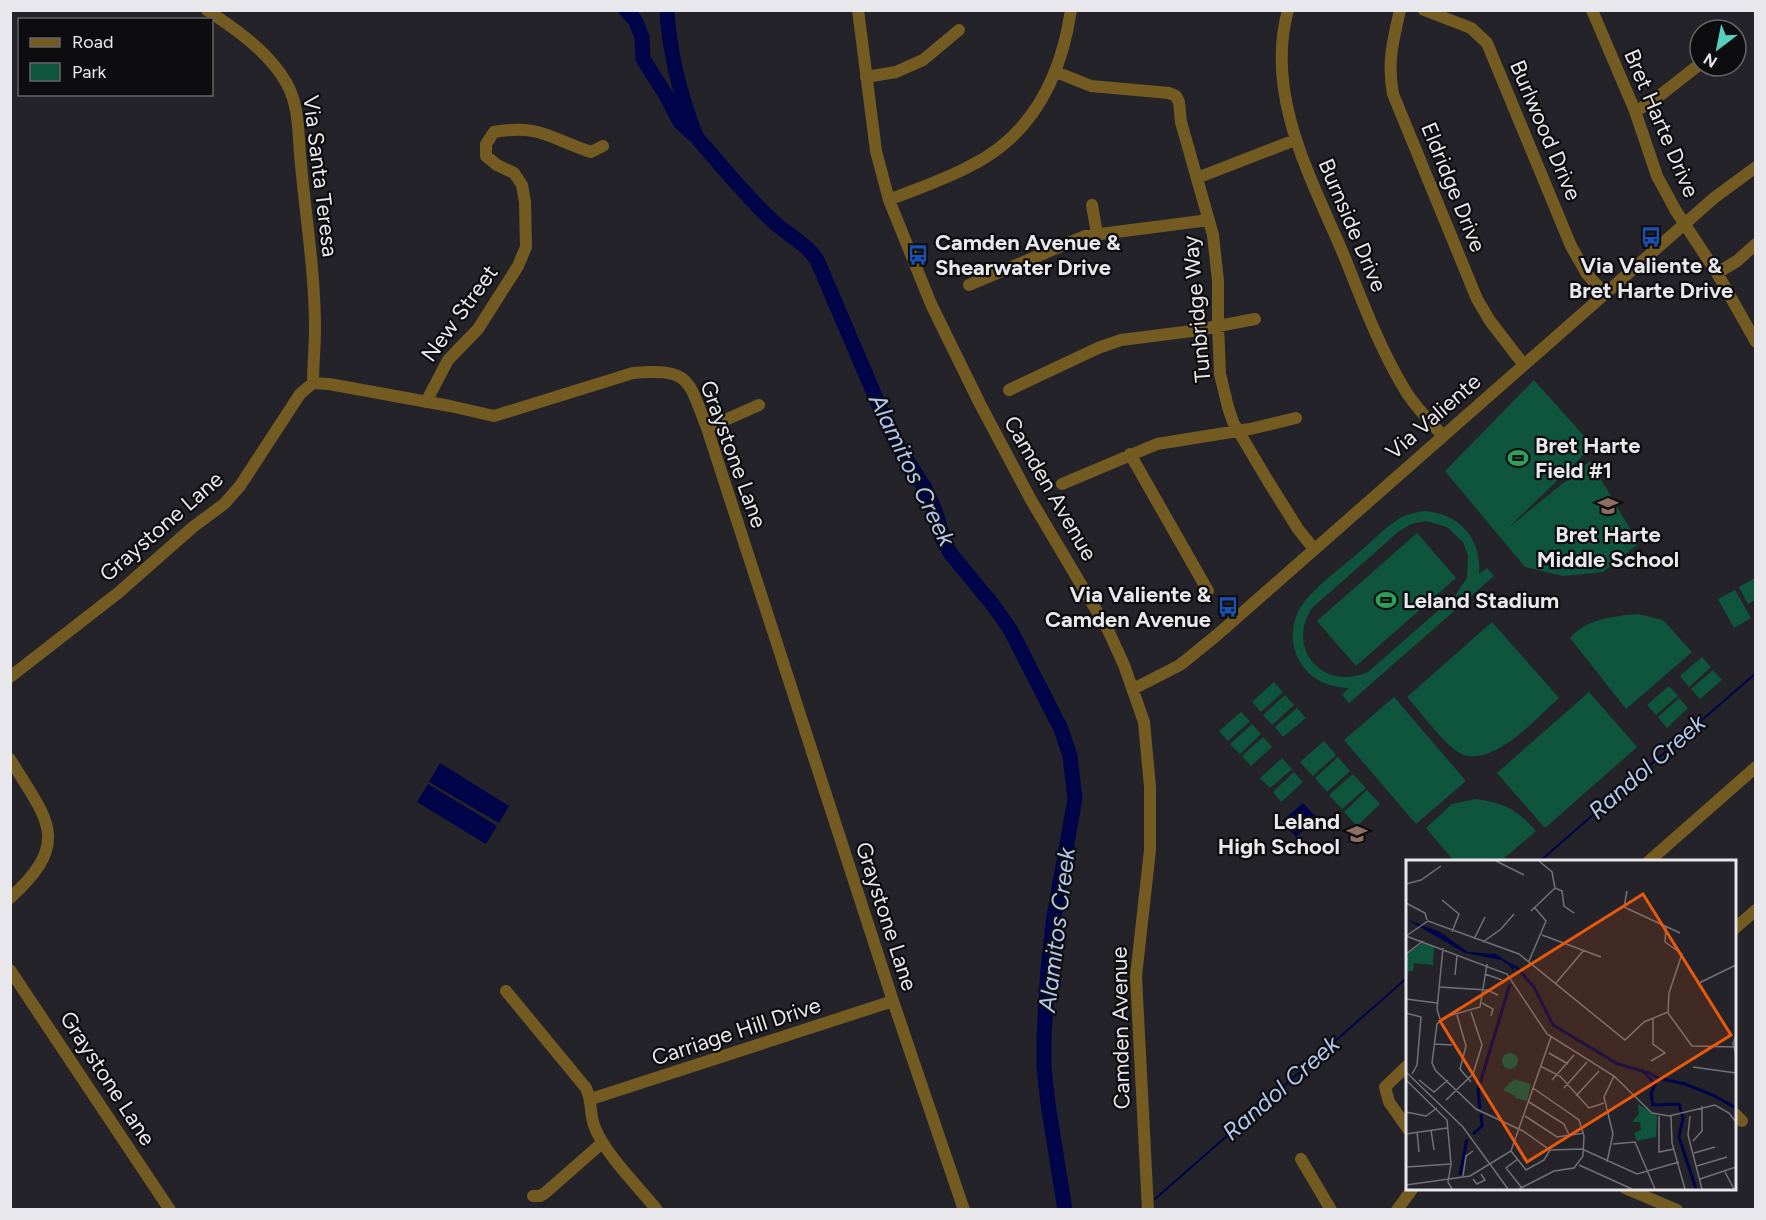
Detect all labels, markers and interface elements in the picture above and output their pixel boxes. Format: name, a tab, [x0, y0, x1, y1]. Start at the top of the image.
legend	[18, 18, 213, 96]
north arrow	[1688, 18, 1748, 78]
text: Road	[72, 31, 113, 53]
street label: Bret Harte Drive	[1618, 45, 1705, 201]
text: N	[1700, 49, 1721, 72]
street label: Burlwood Drive	[1504, 56, 1587, 204]
text: Park	[72, 61, 107, 83]
street label: Via Santa Teresa	[297, 94, 344, 258]
street label: Eldridge Drive	[1415, 118, 1492, 256]
street label: Burnside Drive	[1312, 155, 1393, 296]
bus stop icon: Via Valiente & Bret Harte Drive	[1639, 225, 1663, 249]
place label: Camden Avenue & Shearwater Drive	[935, 229, 1121, 281]
street label: Tunbridge Way	[1177, 234, 1216, 383]
bus stop icon: Camden Avenue & Shearwater Drive	[906, 243, 930, 267]
place label: Via Valiente & Bret Harte Drive	[1569, 252, 1733, 304]
street label: New Street	[415, 260, 504, 367]
street label: Via Valiente	[1380, 368, 1486, 465]
street label: Graystone Lane	[694, 377, 773, 531]
water label: Alamitos Creek	[863, 388, 962, 552]
street label: Camden Avenue	[998, 411, 1103, 566]
place label: Bret Harte Field #1	[1535, 432, 1640, 484]
sports icon: Bret Harte Field #1	[1506, 446, 1530, 470]
street label: Graystone Lane	[94, 465, 229, 587]
school or university icon: Bret Harte Middle School	[1596, 494, 1620, 518]
place label: Bret Harte Middle School	[1537, 521, 1679, 573]
place label: Via Valiente & Camden Avenue	[1045, 581, 1212, 633]
place label: Leland Stadium	[1403, 587, 1559, 614]
sports icon: Leland Stadium	[1374, 588, 1398, 612]
bus stop icon: Via Valiente & Camden Avenue	[1216, 595, 1240, 619]
water label: Randol Creek	[1582, 707, 1712, 825]
place label: Leland High School	[1218, 808, 1340, 860]
school or university icon: Leland High School	[1345, 822, 1369, 846]
street label: Graystone Lane	[850, 838, 923, 994]
water label: Alamitos Creek	[1032, 845, 1081, 1015]
inset map	[1406, 860, 1736, 1190]
street label: Camden Avenue	[1106, 946, 1135, 1110]
street label: Carriage Hill Drive	[648, 991, 824, 1072]
street label: Graystone Lane	[54, 1006, 161, 1151]
water label: Randol Creek	[1216, 1028, 1346, 1146]

